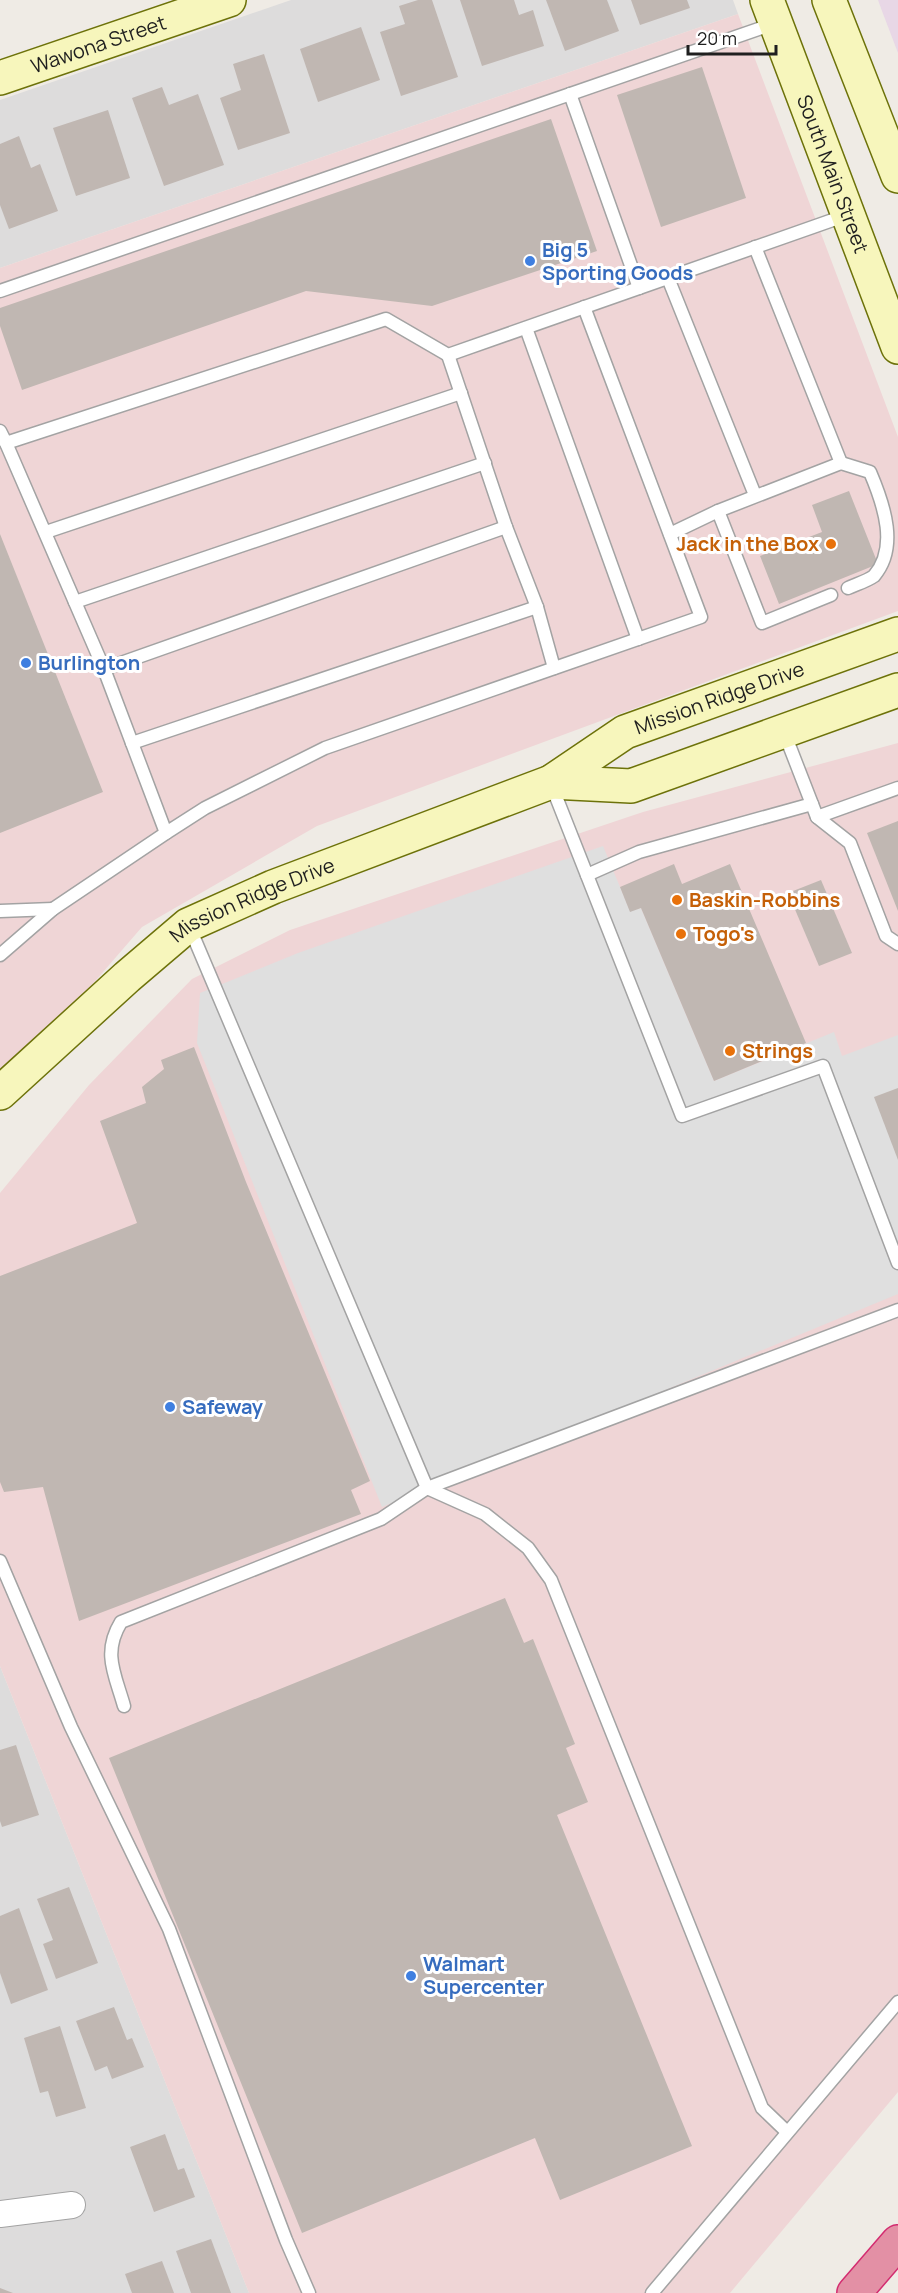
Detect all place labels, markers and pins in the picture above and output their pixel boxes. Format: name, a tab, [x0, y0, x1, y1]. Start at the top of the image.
place label: Big 5 Sporting Goods	[542, 236, 694, 286]
marker: Big 5 Sporting Goods	[523, 254, 537, 268]
place label: Jack in the Box	[676, 530, 819, 557]
marker: Jack in the Box	[824, 537, 838, 551]
place label: Burlington	[38, 649, 140, 676]
marker: Burlington	[19, 656, 33, 670]
place label: Baskin-Robbins	[689, 886, 841, 913]
marker: Baskin-Robbins	[670, 893, 684, 907]
place label: Togo's	[693, 920, 755, 947]
marker: Togo's	[674, 927, 688, 941]
place label: Strings	[742, 1037, 813, 1064]
marker: Strings	[723, 1044, 737, 1058]
place label: Safeway	[182, 1393, 264, 1420]
marker: Safeway	[163, 1400, 177, 1414]
place label: Walmart Supercenter	[423, 1950, 544, 2000]
marker: Walmart Supercenter	[404, 1969, 418, 1983]

